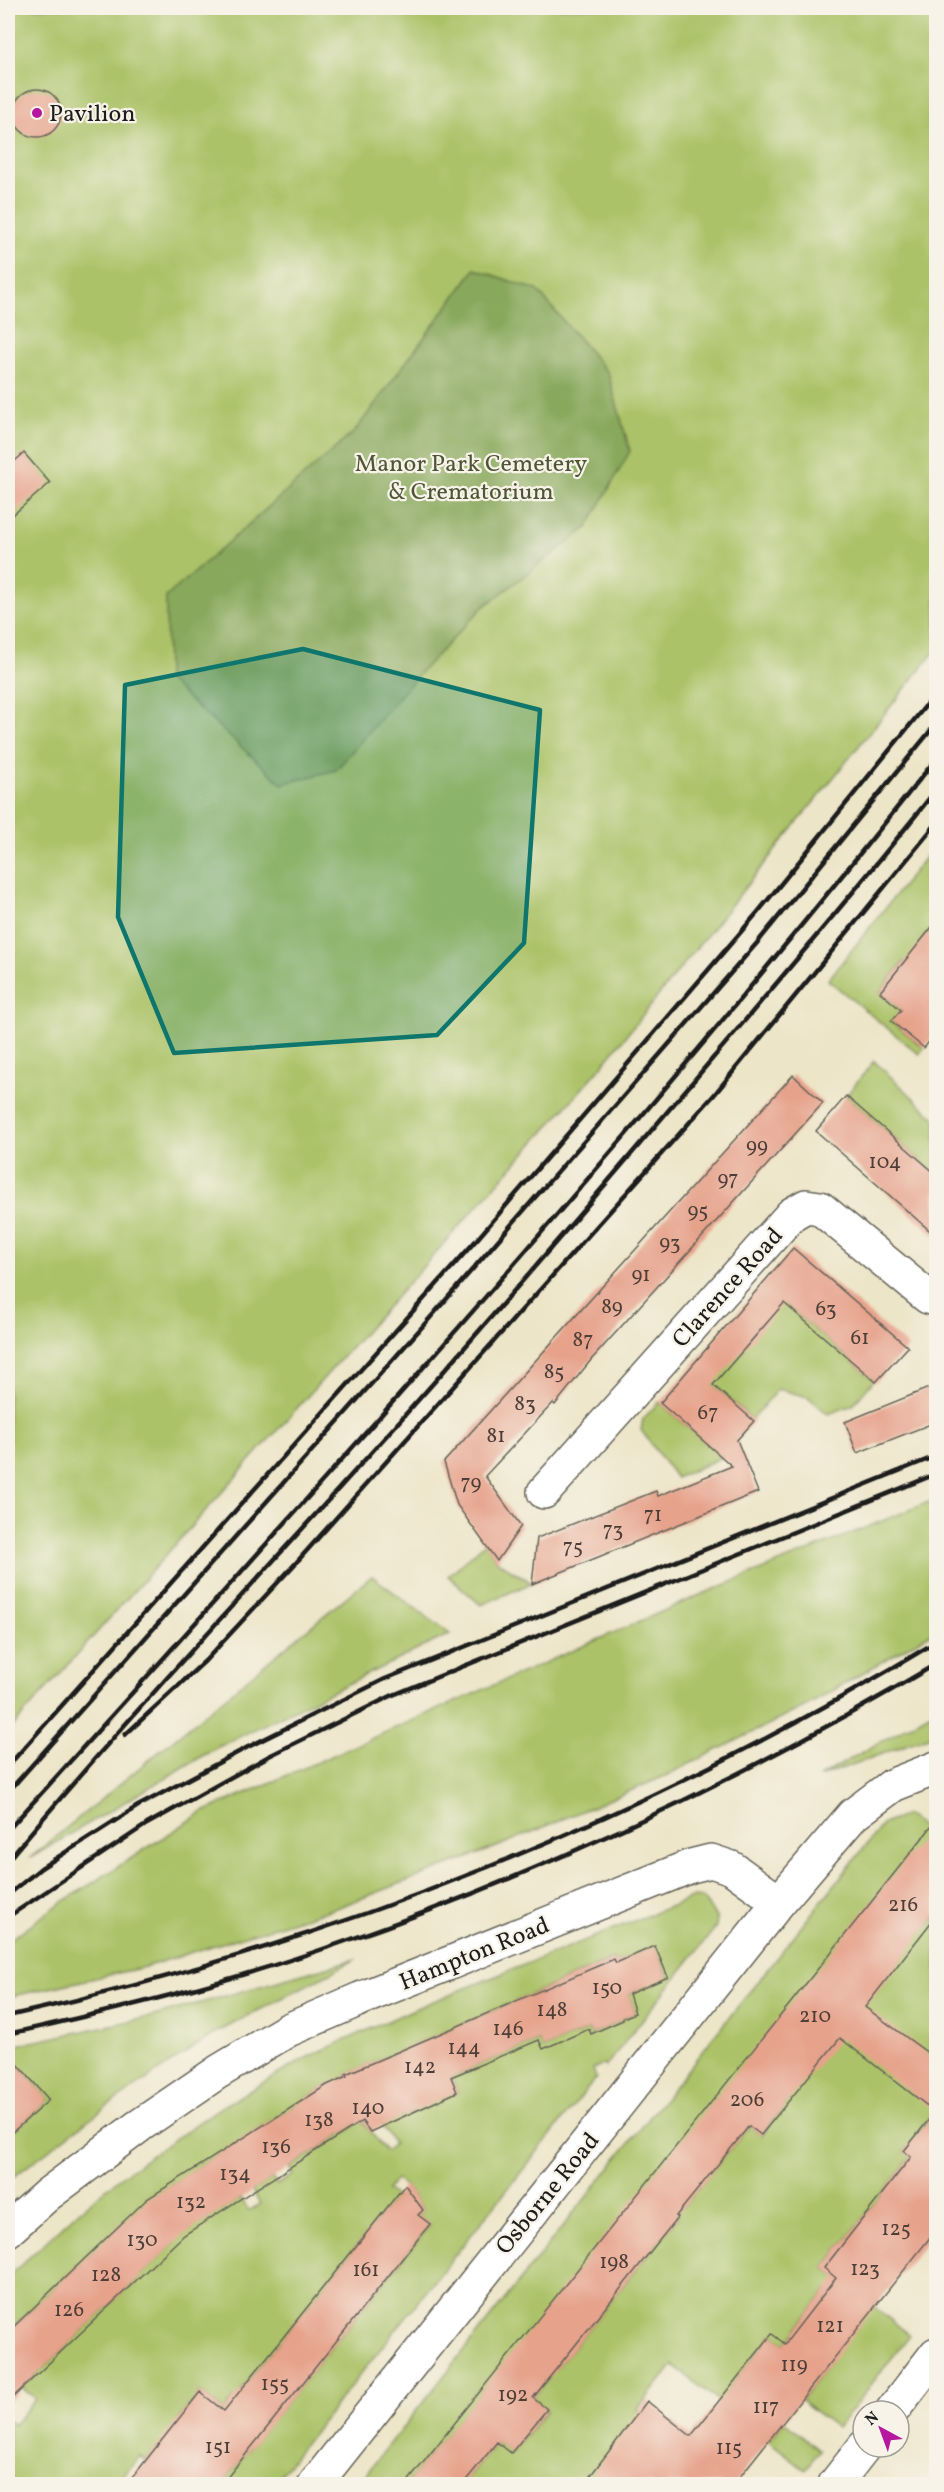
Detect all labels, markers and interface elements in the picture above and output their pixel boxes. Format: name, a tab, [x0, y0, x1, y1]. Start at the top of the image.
place label: Pavilion	[49, 98, 136, 132]
marker: Pavilion	[30, 106, 44, 120]
park label: Manor Park Cemetery & Crematorium	[355, 448, 587, 510]
house number: 99	[746, 1132, 768, 1161]
house number: 104	[869, 1148, 901, 1177]
house number: 97	[717, 1165, 739, 1194]
house number: 95	[688, 1197, 708, 1226]
street label: Clarence Road	[665, 1221, 792, 1356]
house number: 93	[659, 1229, 681, 1258]
house number: 91	[631, 1261, 651, 1290]
house number: 89	[601, 1293, 623, 1322]
house number: 63	[815, 1295, 837, 1324]
house number: 61	[851, 1324, 869, 1353]
house number: 87	[573, 1326, 593, 1355]
house number: 85	[544, 1358, 564, 1387]
house number: 83	[514, 1390, 536, 1419]
house number: 67	[698, 1399, 718, 1428]
house number: 81	[487, 1422, 505, 1451]
house number: 79	[461, 1469, 482, 1498]
house number: 71	[644, 1501, 662, 1530]
house number: 73	[603, 1516, 623, 1545]
house number: 75	[563, 1533, 583, 1562]
house number: 216	[888, 1891, 918, 1920]
street label: Hampton Road	[395, 1909, 555, 2000]
house number: 150	[592, 1974, 622, 2003]
house number: 148	[537, 1996, 567, 2025]
house number: 210	[799, 2002, 831, 2031]
house number: 146	[492, 2015, 524, 2044]
house number: 144	[447, 2034, 481, 2063]
house number: 142	[404, 2053, 436, 2082]
house number: 206	[730, 2086, 764, 2115]
house number: 140	[352, 2094, 384, 2123]
house number: 138	[304, 2106, 334, 2135]
street label: Osborne Road	[489, 2126, 608, 2263]
house number: 136	[261, 2133, 291, 2162]
house number: 134	[219, 2160, 251, 2189]
house number: 132	[176, 2188, 206, 2217]
house number: 125	[881, 2215, 911, 2244]
house number: 130	[126, 2226, 158, 2255]
house number: 198	[599, 2248, 629, 2277]
house number: 123	[850, 2255, 880, 2284]
house number: 161	[353, 2256, 379, 2285]
house number: 128	[91, 2261, 121, 2290]
house number: 126	[54, 2296, 84, 2325]
house number: 121	[816, 2312, 844, 2341]
house number: 119	[780, 2351, 808, 2380]
house number: 155	[261, 2370, 289, 2399]
house number: 192	[498, 2381, 528, 2410]
house number: 117	[753, 2393, 779, 2422]
north arrow	[851, 2399, 911, 2459]
text: N	[861, 2407, 884, 2431]
house number: 151	[205, 2433, 231, 2462]
house number: 115	[716, 2434, 742, 2463]

